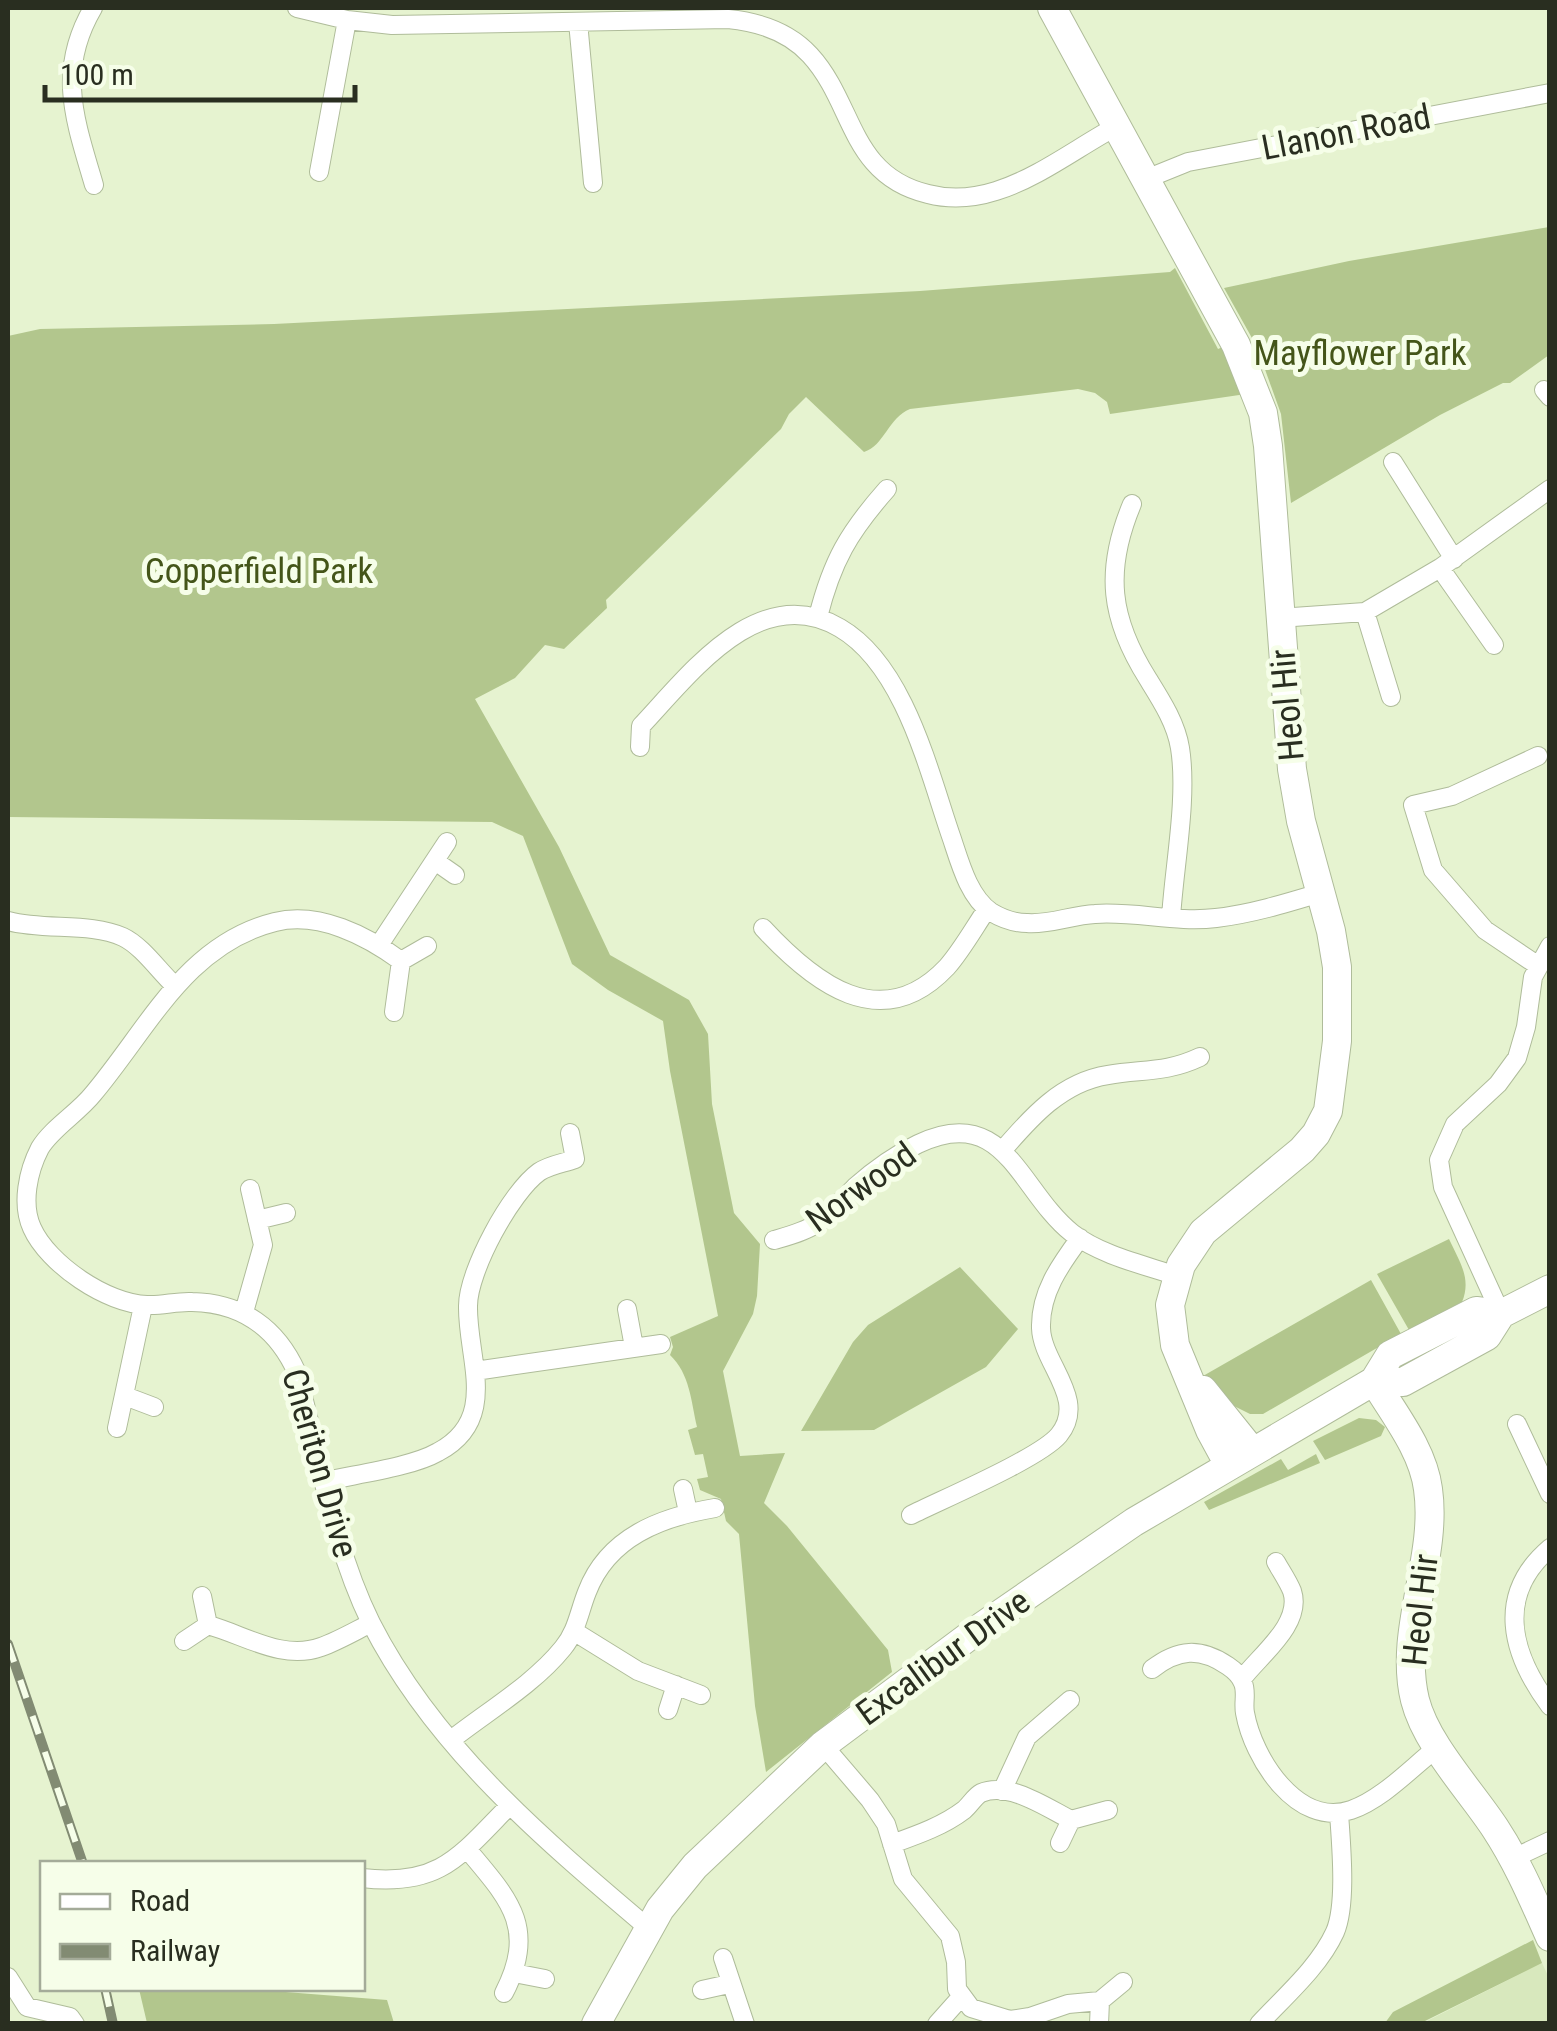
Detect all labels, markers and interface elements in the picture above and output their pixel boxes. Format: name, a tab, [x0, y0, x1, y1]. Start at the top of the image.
scale bar	[45, 40, 355, 102]
text: 100 m	[60, 57, 134, 92]
street label: Llanon Road	[1258, 96, 1434, 169]
park label: Mayflower Park	[1253, 333, 1467, 374]
park label: Copperfield Park	[145, 551, 373, 592]
street label: Heol Hir	[1262, 647, 1313, 763]
street label: Norwood	[798, 1134, 924, 1241]
street label: Cheriton Drive	[273, 1364, 366, 1562]
street label: Heol Hir	[1394, 1552, 1447, 1668]
street label: Excalibur Drive	[849, 1581, 1038, 1734]
legend	[40, 1861, 365, 1991]
text: Road	[130, 1883, 190, 1918]
text: Railway	[130, 1933, 220, 1968]

